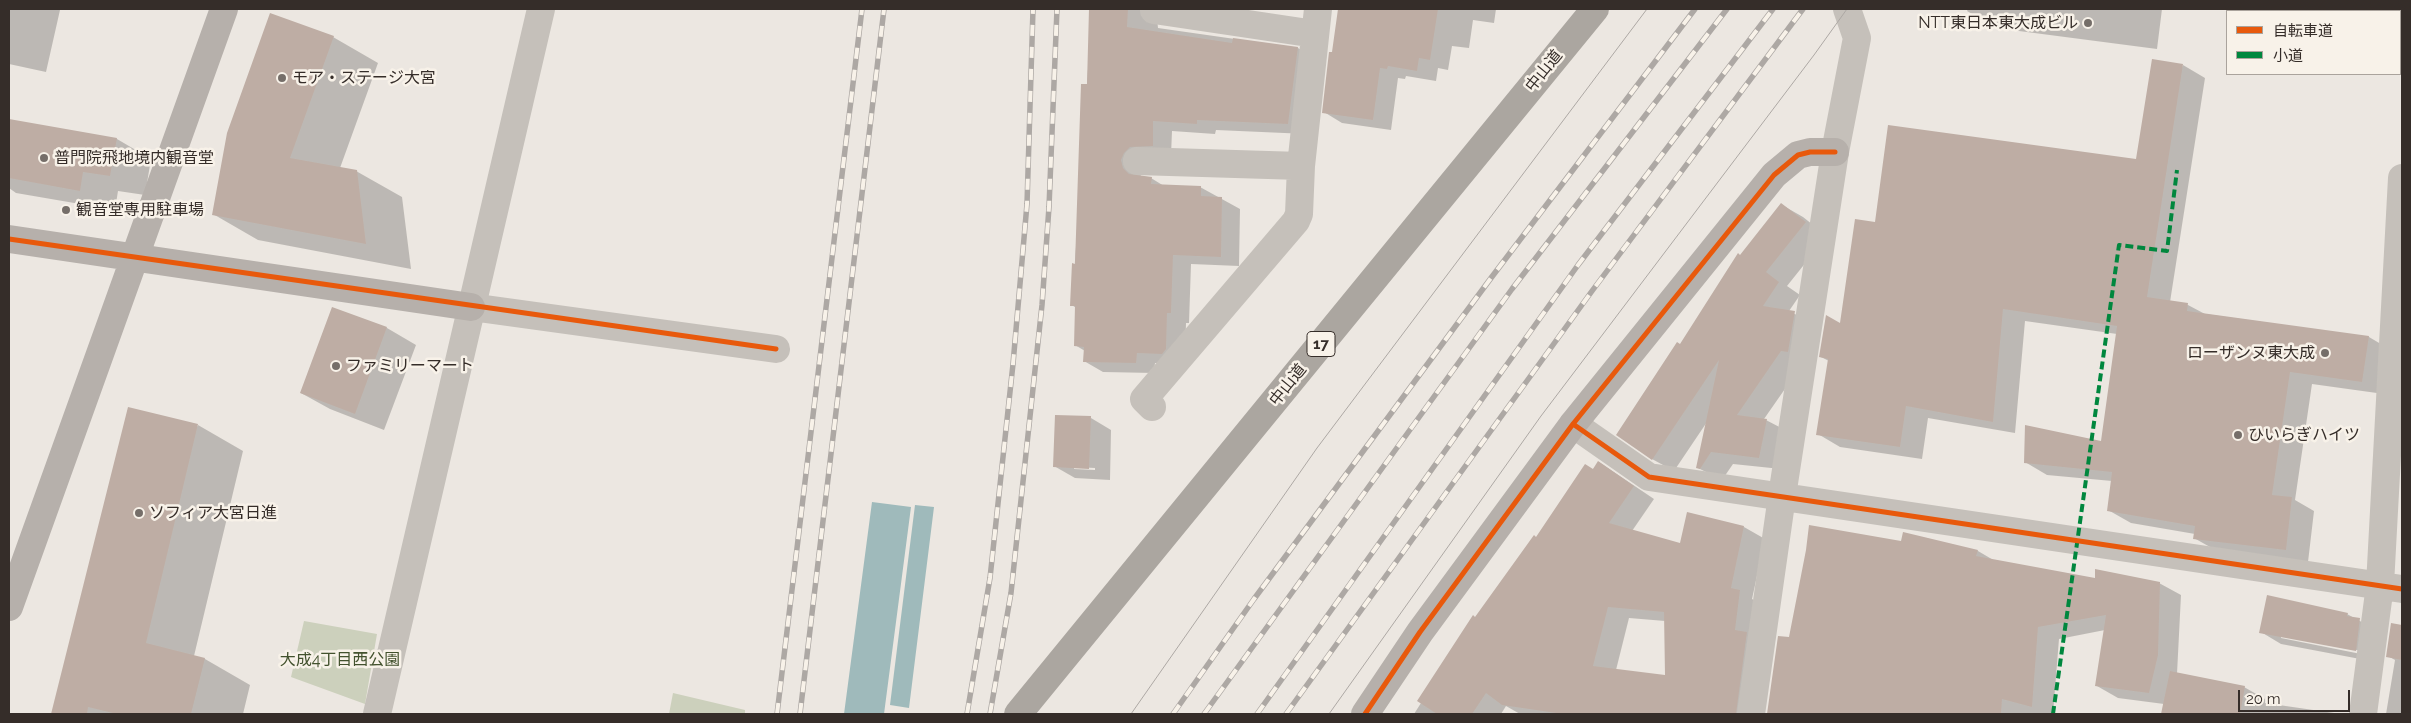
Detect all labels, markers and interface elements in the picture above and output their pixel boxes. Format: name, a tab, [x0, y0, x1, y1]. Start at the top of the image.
legend	[2226, 10, 2401, 75]
place label: NTT東日本東大成ビル	[1918, 13, 2078, 33]
marker: NTT東日本東大成ビル	[2082, 17, 2094, 29]
text: 自転車道	[2273, 22, 2333, 40]
street label: 中山道	[1521, 46, 1567, 96]
text: 小道	[2273, 47, 2303, 65]
place label: モア・ステージ大宮	[292, 68, 436, 88]
marker: モア・ステージ大宮	[276, 72, 288, 84]
place label: 普門院飛地境内観音堂	[54, 148, 214, 168]
marker: 普門院飛地境内観音堂	[38, 152, 50, 164]
place label: 観音堂専用駐車場	[76, 200, 204, 220]
marker: 観音堂専用駐車場	[60, 204, 72, 216]
road number: 17	[1307, 332, 1335, 356]
place label: ローザンヌ東大成	[2187, 343, 2315, 363]
marker: ローザンヌ東大成	[2319, 347, 2331, 359]
place label: ファミリーマート	[346, 356, 474, 376]
marker: ファミリーマート	[330, 360, 342, 372]
street label: 中山道	[1265, 360, 1311, 410]
place label: ひいらぎハイツ	[2248, 425, 2360, 445]
marker: ひいらぎハイツ	[2232, 429, 2244, 441]
place label: ソフィア大宮日進	[149, 503, 277, 523]
marker: ソフィア大宮日進	[133, 507, 145, 519]
park label: 大成4丁目西公園	[280, 650, 400, 670]
scale bar	[2241, 680, 2354, 712]
text: 20 m	[2246, 690, 2281, 708]

